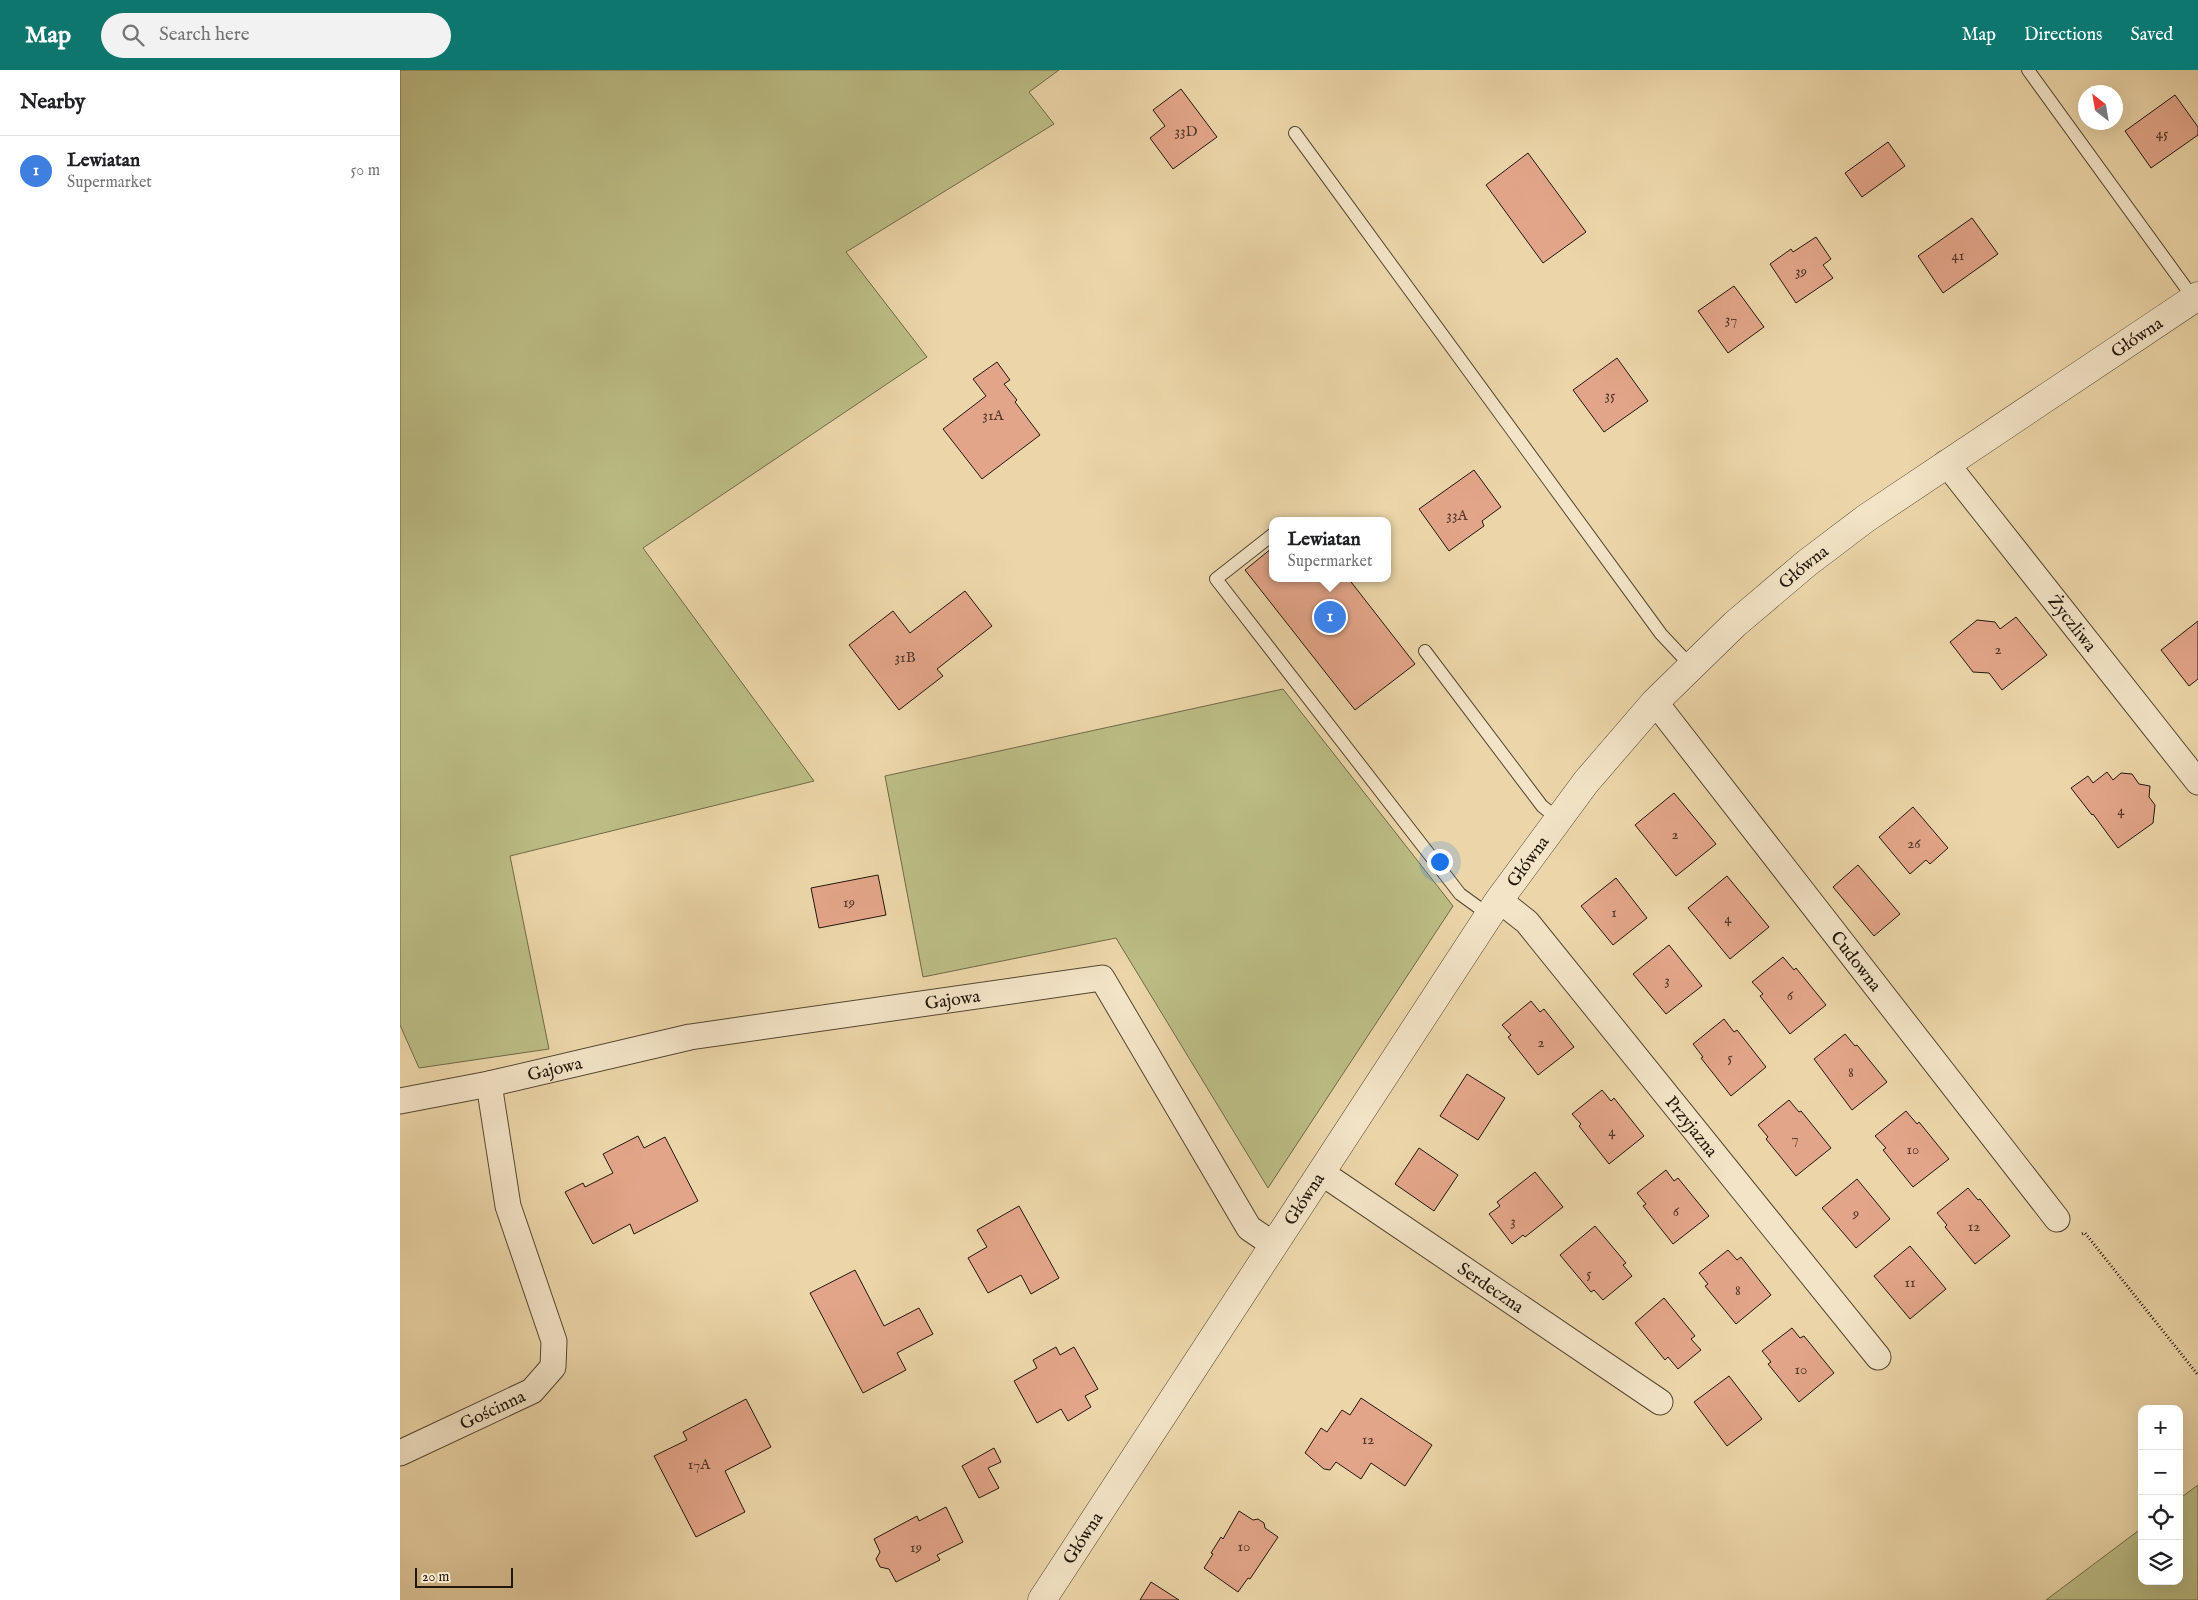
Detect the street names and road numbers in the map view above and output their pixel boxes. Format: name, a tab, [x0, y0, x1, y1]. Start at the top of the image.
street label: Główna	[2107, 313, 2168, 364]
street label: Główna	[1774, 541, 1834, 595]
street label: Życzliwa	[2042, 590, 2101, 657]
street label: Główna	[1502, 832, 1555, 892]
street label: Cudowna	[1824, 927, 1886, 997]
street label: Gajowa	[923, 986, 982, 1016]
street label: Gajowa	[525, 1053, 585, 1088]
street label: Przyjazna	[1659, 1092, 1722, 1163]
street label: Główna	[1280, 1169, 1331, 1230]
street label: Serdeczna	[1452, 1258, 1528, 1319]
street label: Gościnna	[456, 1386, 530, 1436]
street label: Główna	[1058, 1508, 1109, 1569]

